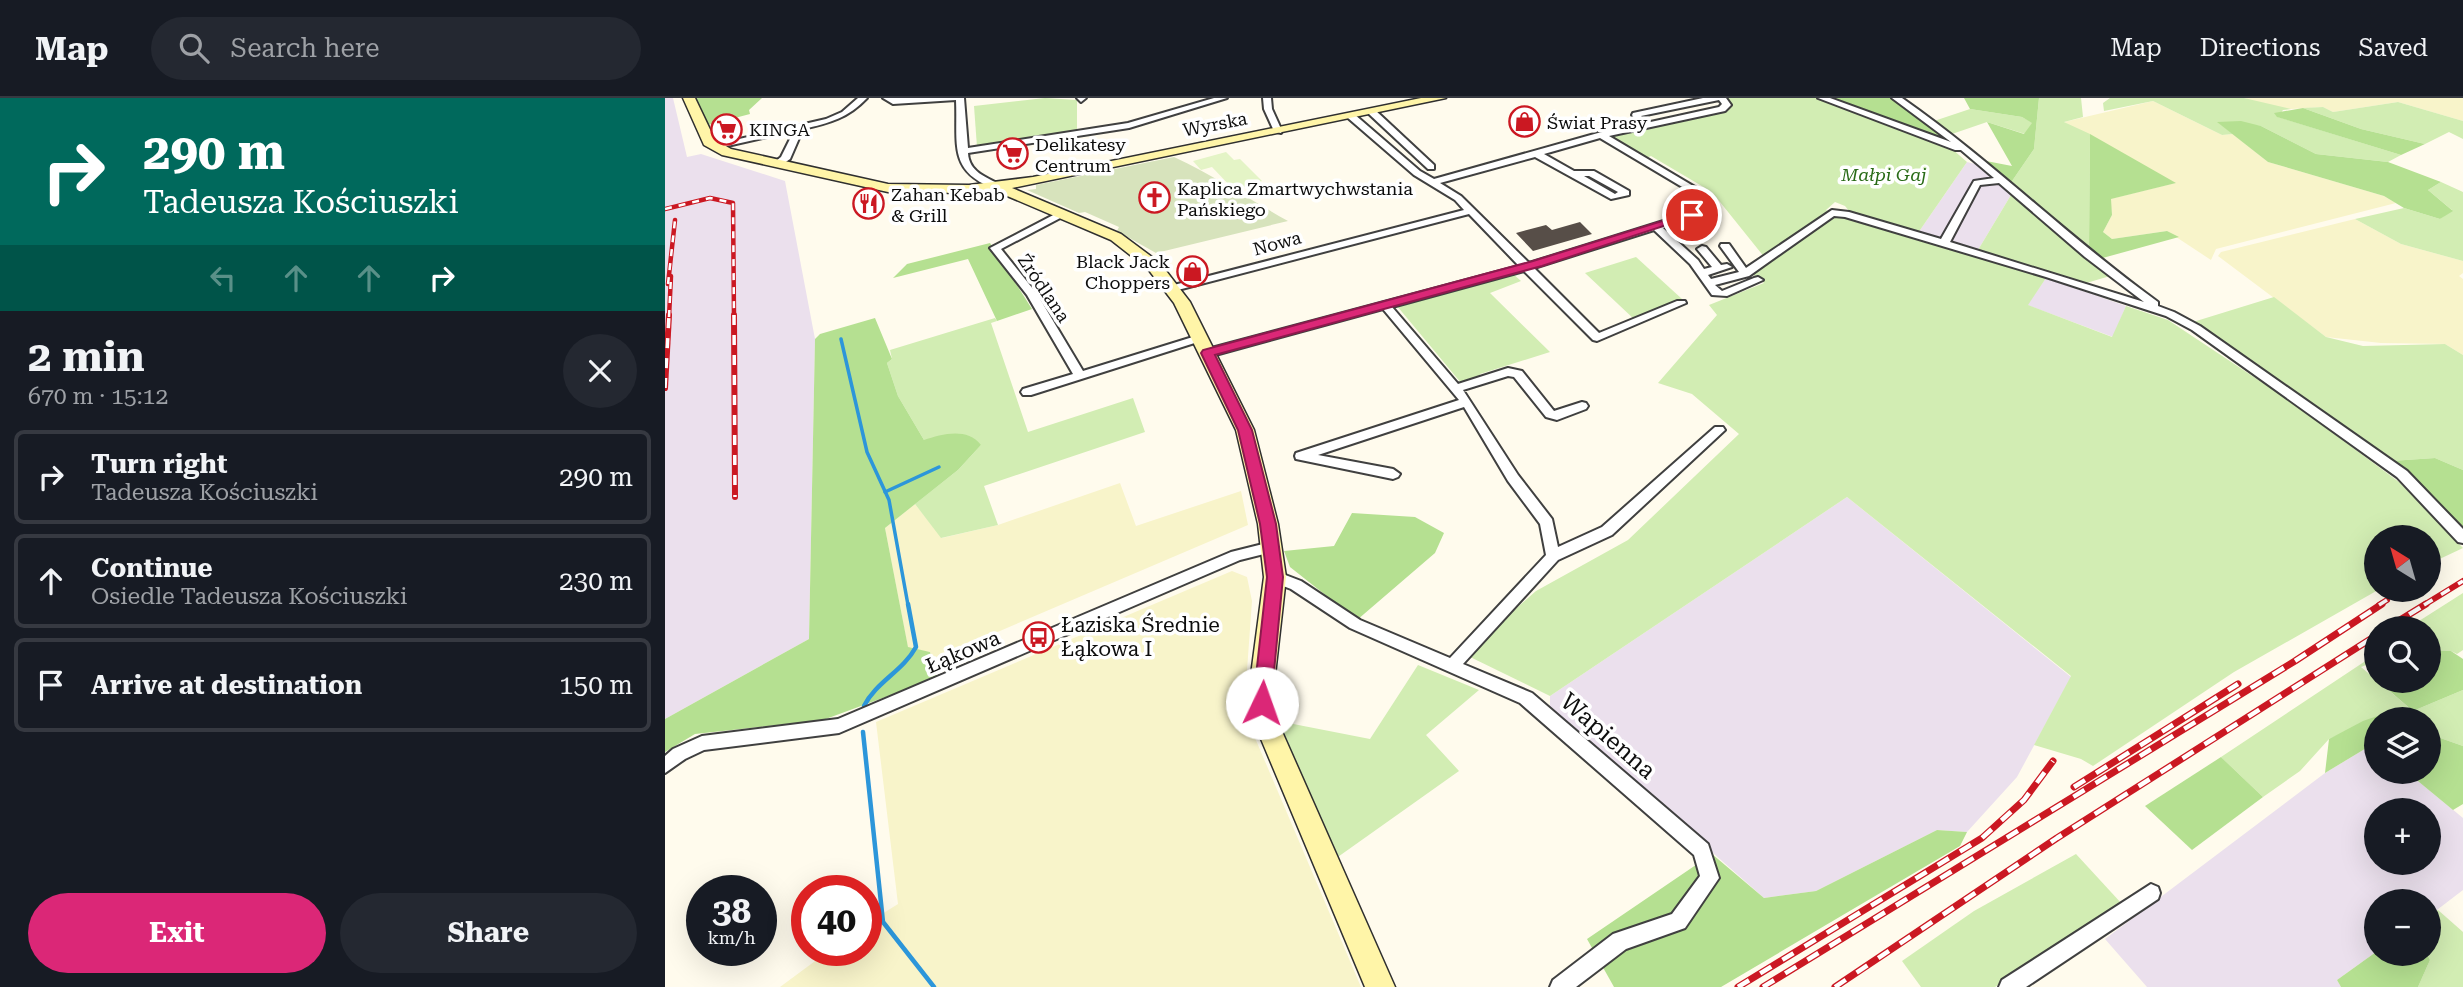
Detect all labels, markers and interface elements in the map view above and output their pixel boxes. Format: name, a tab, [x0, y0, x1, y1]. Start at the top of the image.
search box	[151, 17, 641, 80]
text: Map	[35, 29, 109, 68]
icon: search	[175, 29, 213, 67]
text: Search here	[231, 33, 380, 63]
text: Map	[2110, 34, 2162, 62]
text: Directions	[2200, 34, 2320, 62]
text: Saved	[2358, 34, 2428, 62]
shop icon: Świat Prasy	[1507, 105, 1541, 139]
street label: Wyrska	[1181, 107, 1249, 141]
supermarket icon: KINGA	[709, 112, 743, 146]
place label: Świat Prasy	[1547, 112, 1648, 133]
place label: KINGA	[749, 119, 810, 140]
text: 290 m	[143, 124, 285, 181]
icon: right	[28, 126, 119, 217]
place label: Delikatesy Centrum	[1035, 134, 1126, 176]
supermarket icon: Delikatesy Centrum	[995, 137, 1029, 171]
park label: Małpi Gaj	[1840, 164, 1927, 185]
place label: Kaplica Zmartwychwstania Pańskiego	[1177, 178, 1413, 220]
church icon: Kaplica Zmartwychwstania Pańskiego	[1137, 181, 1171, 215]
text: Tadeusza Kościuszki	[143, 183, 459, 221]
place label: Zahan Kebab & Grill	[891, 184, 1005, 226]
pin	[1662, 185, 1722, 245]
restaurant icon: Zahan Kebab & Grill	[851, 187, 885, 221]
icon: arrive	[1673, 196, 1711, 234]
street label: Nowa	[1250, 226, 1304, 260]
street label: Źródlana	[1014, 250, 1075, 326]
place label: Black Jack Choppers	[1076, 251, 1170, 293]
shop icon: Black Jack Choppers	[1176, 254, 1210, 288]
icon: left	[204, 259, 242, 297]
icon: ahead	[277, 259, 315, 297]
icon: ahead	[350, 259, 388, 297]
icon: right	[423, 259, 461, 297]
text: 2 min	[28, 332, 145, 381]
button: close	[563, 334, 637, 408]
text: 670 m · 15:12	[28, 383, 168, 410]
text: Turn right	[91, 449, 227, 479]
icon: right	[32, 458, 70, 496]
text: 290 m	[559, 462, 633, 492]
text: Tadeusza Kościuszki	[91, 479, 318, 506]
north arrow	[2364, 525, 2441, 602]
map controls	[2364, 525, 2441, 966]
text: Continue	[91, 553, 213, 583]
icon: ahead	[32, 562, 70, 600]
text: 230 m	[559, 566, 633, 596]
text: Osiedle Tadeusza Kościuszki	[91, 583, 407, 610]
place label: Łaziska Średnie Łąkowa I	[1061, 612, 1220, 661]
button: search	[2364, 616, 2441, 693]
bus stop icon: Łaziska Średnie Łąkowa I	[1021, 620, 1055, 654]
street label: Łąkowa	[922, 625, 1004, 678]
icon: arrive	[32, 666, 70, 704]
position arrow	[1225, 666, 1299, 740]
text: Arrive at destination	[91, 670, 362, 700]
text: 150 m	[559, 670, 633, 700]
street label: Wapienna	[1555, 687, 1661, 785]
button: layers	[2364, 707, 2441, 784]
button: +	[2364, 798, 2441, 875]
speed limit sign: 40	[791, 875, 882, 966]
button: −	[2364, 889, 2441, 966]
text: 38	[712, 891, 751, 932]
button: Exit	[28, 893, 326, 973]
button: Share	[340, 893, 637, 973]
text: km/h	[707, 927, 756, 948]

